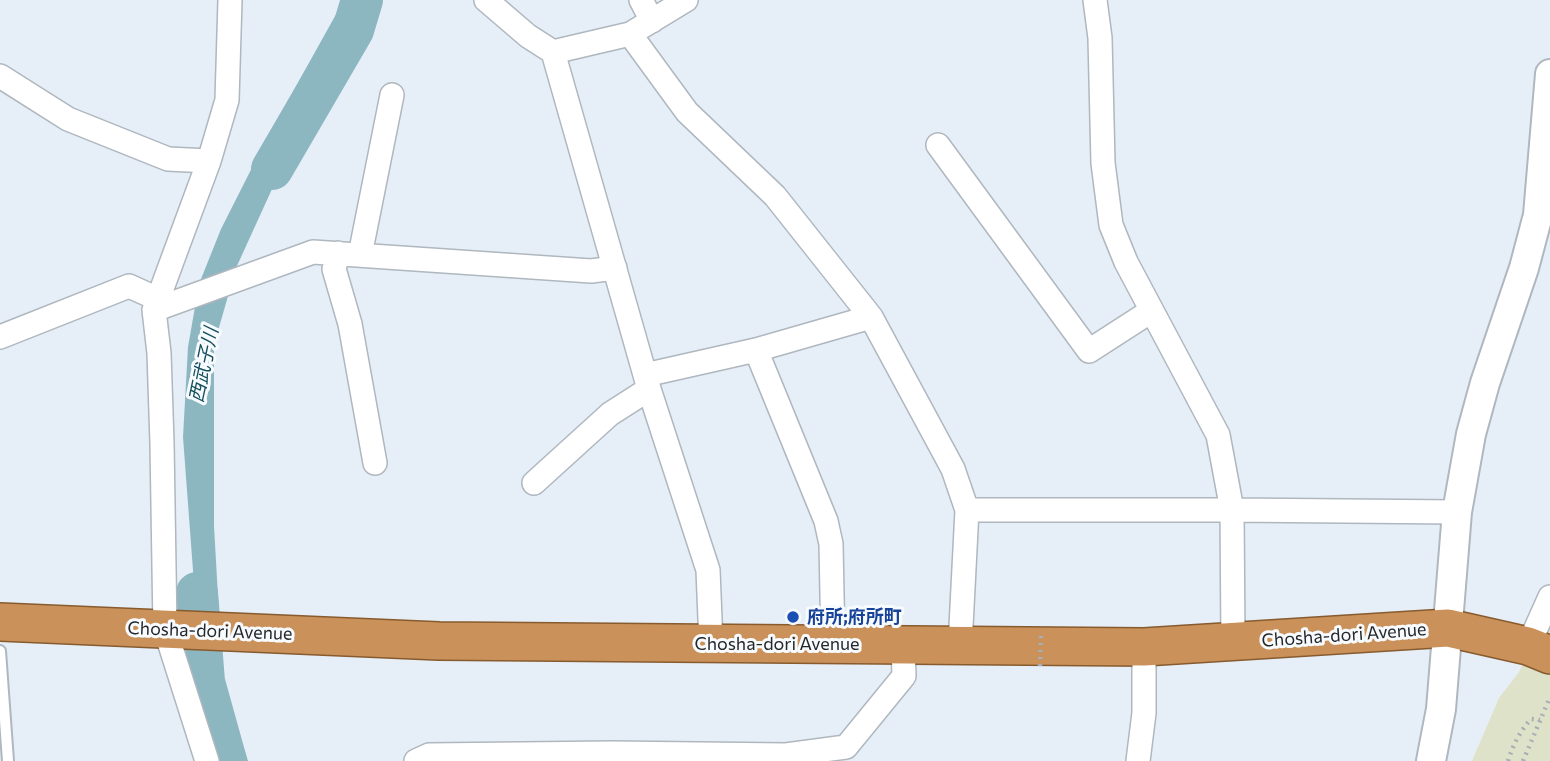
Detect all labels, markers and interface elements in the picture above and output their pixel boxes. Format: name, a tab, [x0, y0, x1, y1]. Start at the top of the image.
water label: 西武子川	[185, 325, 223, 405]
place label: 府所;府所町	[807, 606, 902, 628]
marker: 府所;府所町	[785, 609, 801, 625]
street label: Chosha-dori Avenue	[127, 617, 293, 645]
street label: Chosha-dori Avenue	[1261, 618, 1427, 652]
street label: Chosha-dori Avenue	[694, 633, 860, 655]

